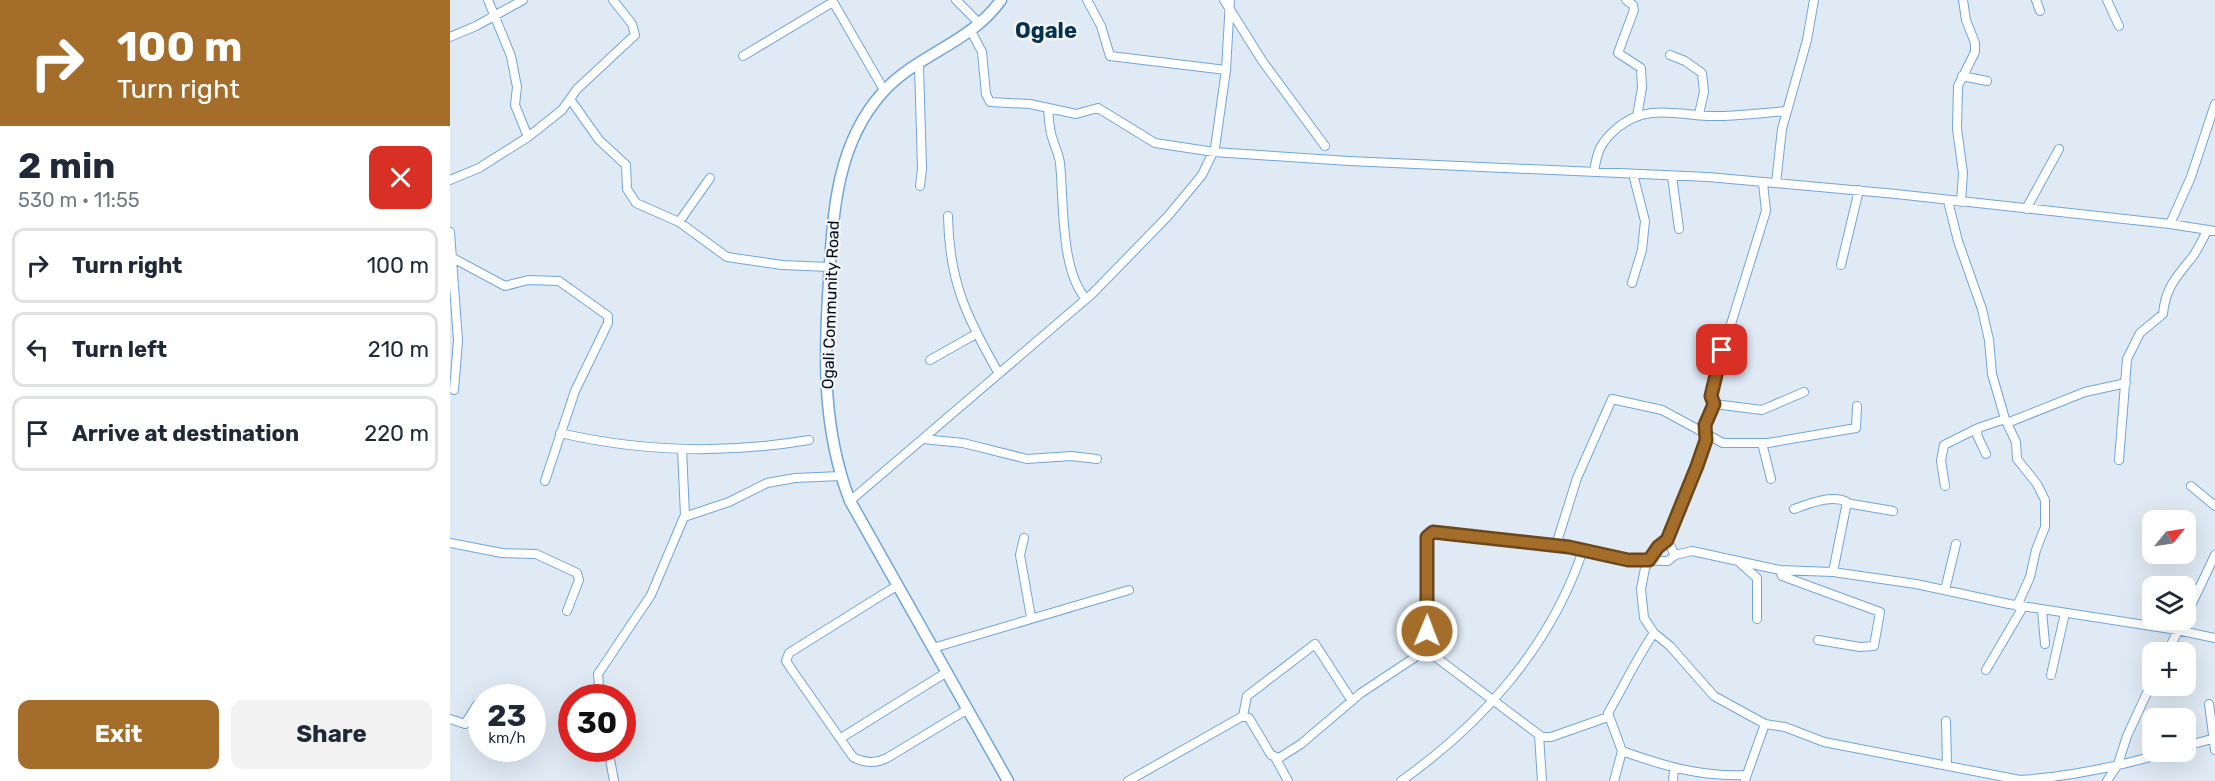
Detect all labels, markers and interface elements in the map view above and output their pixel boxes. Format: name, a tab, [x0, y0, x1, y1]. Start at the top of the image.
district label: Ogale	[1015, 17, 1077, 44]
text: 100 m	[117, 22, 242, 72]
icon: right	[18, 24, 96, 102]
text: Turn right	[117, 73, 240, 105]
text: 2 min	[18, 144, 116, 187]
button: close	[369, 146, 432, 209]
text: 530 m · 11:55	[18, 188, 140, 212]
street label: Ogali Community Road	[818, 220, 843, 390]
icon: right	[21, 249, 54, 282]
text: Turn right	[72, 252, 182, 279]
text: 100 m	[367, 252, 429, 279]
pin	[1696, 324, 1747, 375]
icon: left	[21, 333, 54, 366]
icon: arrive	[1705, 333, 1738, 366]
text: Turn left	[72, 336, 167, 363]
text: 210 m	[368, 336, 429, 363]
icon: arrive	[21, 417, 54, 450]
text: Arrive at destination	[72, 420, 299, 447]
text: 220 m	[364, 420, 429, 447]
north arrow	[2142, 510, 2196, 564]
map controls	[2142, 510, 2196, 762]
button: layers	[2142, 576, 2196, 630]
position arrow	[1395, 599, 1459, 663]
button: +	[2142, 642, 2196, 696]
speed limit sign: 30	[558, 684, 636, 762]
text: 23	[487, 698, 527, 734]
button: Exit	[18, 700, 219, 769]
button: Share	[231, 700, 432, 769]
button: −	[2142, 708, 2196, 762]
text: km/h	[488, 729, 526, 747]

